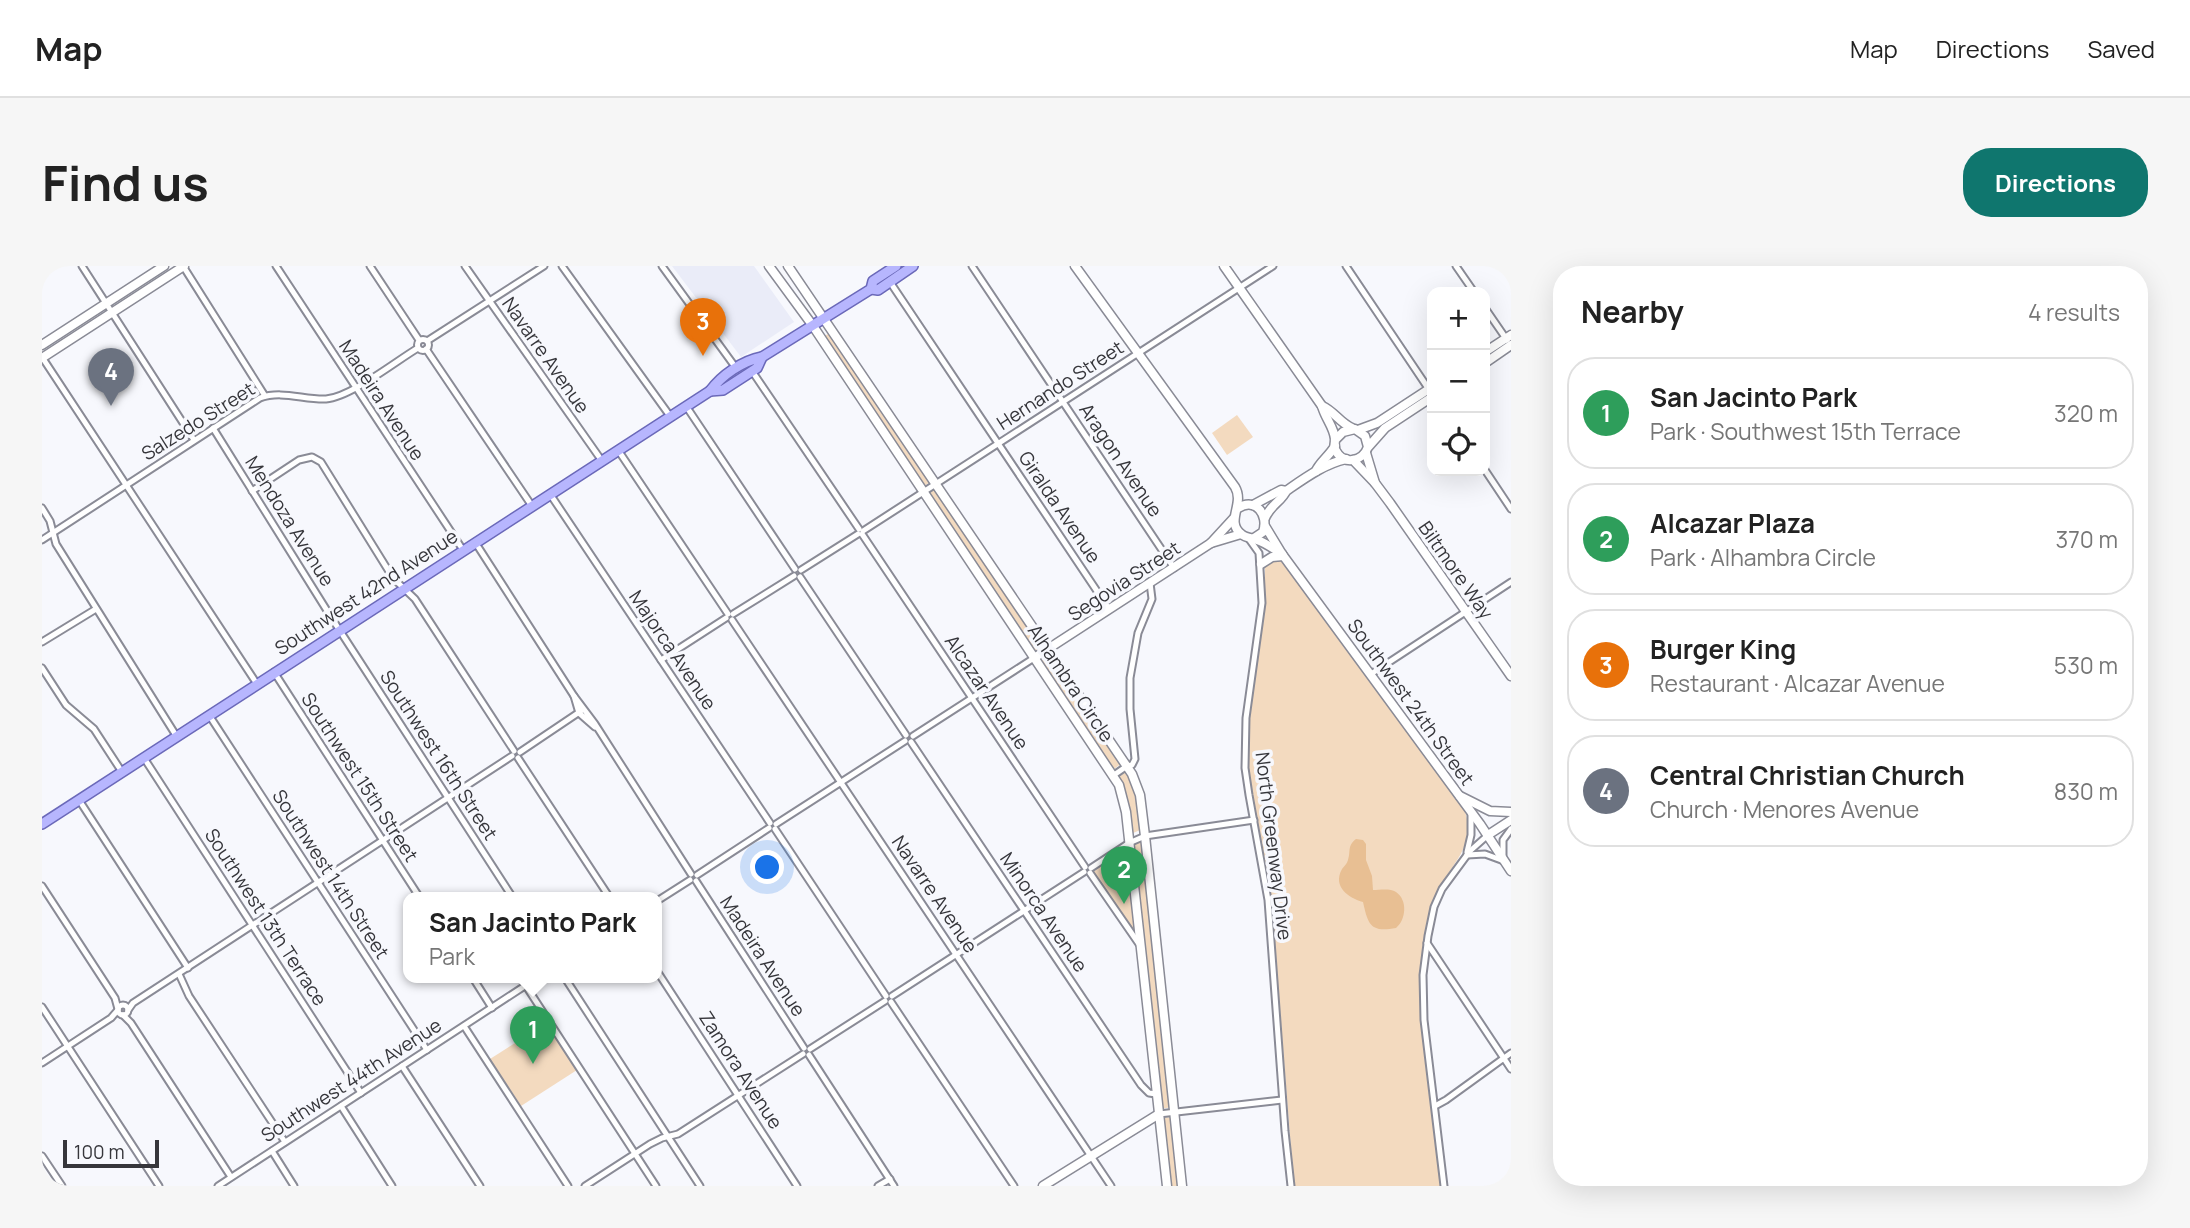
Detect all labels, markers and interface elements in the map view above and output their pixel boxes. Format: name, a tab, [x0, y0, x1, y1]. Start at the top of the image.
text: Map	[35, 26, 103, 71]
text: Map	[1850, 32, 1898, 65]
text: Directions	[1936, 32, 2049, 65]
text: Saved	[2087, 32, 2155, 65]
button: Directions	[1963, 148, 2148, 217]
text: Find us	[42, 149, 209, 216]
map controls	[1427, 287, 1490, 476]
button: +	[1427, 287, 1490, 350]
text: Nearby	[1581, 291, 1684, 332]
street label: Navarre Avenue	[496, 292, 596, 418]
text: 4 results	[2028, 296, 2120, 328]
pin: 3	[680, 298, 726, 356]
street label: Hernando Street	[992, 334, 1128, 436]
street label: Madeira Avenue	[333, 335, 431, 465]
pin: 4	[88, 348, 134, 406]
button: −	[1427, 350, 1490, 413]
street label: Salzedo Street	[136, 376, 260, 466]
text: San Jacinto Park	[1650, 379, 1857, 415]
text: 1	[1601, 397, 1611, 429]
text: 320 m	[2054, 397, 2118, 429]
street label: Aragon Avenue	[1073, 398, 1169, 522]
button: locate	[1427, 413, 1490, 476]
text: Park · Southwest 15th Terrace	[1650, 415, 1961, 447]
street label: Giralda Avenue	[1013, 446, 1107, 568]
street label: Mendoza Avenue	[239, 451, 341, 591]
text: Alcazar Plaza	[1650, 505, 1815, 541]
street label: Biltmore Way	[1413, 516, 1499, 624]
street label: Southwest 42nd Avenue	[270, 523, 462, 661]
text: 2	[1599, 523, 1613, 555]
text: 370 m	[2056, 523, 2118, 555]
street label: Segovia Street	[1063, 535, 1185, 627]
text: Park · Alhambra Circle	[1650, 541, 1876, 573]
street label: Majorca Avenue	[623, 585, 723, 715]
street label: Southwest 24th Street	[1342, 613, 1480, 791]
street label: Alhambra Circle	[1022, 619, 1120, 747]
street label: Alcazar Avenue	[939, 630, 1035, 754]
text: Burger King	[1650, 631, 1796, 667]
text: 3	[1599, 649, 1613, 681]
text: 530 m	[2054, 649, 2118, 681]
street label: Southwest 16th Street	[374, 665, 504, 845]
text: Restaurant · Alcazar Avenue	[1650, 667, 1945, 699]
street label: Southwest 15th Street	[296, 687, 424, 867]
street label: North Greenway Drive	[1250, 750, 1298, 942]
text: Central Christian Church	[1650, 757, 1965, 793]
text: 4	[1599, 775, 1613, 807]
text: 830 m	[2054, 775, 2118, 807]
street label: Southwest 14th Street	[266, 784, 396, 964]
text: Church · Menores Avenue	[1650, 793, 1919, 825]
street label: Southwest 13th Terrace	[199, 823, 333, 1011]
street label: Navarre Avenue	[886, 830, 984, 958]
pin: 2	[1101, 846, 1147, 904]
street label: Minorca Avenue	[994, 847, 1094, 977]
your location	[750, 850, 784, 884]
street label: Madeira Avenue	[714, 891, 812, 1021]
popup	[403, 892, 662, 983]
text: San Jacinto Park	[429, 904, 636, 940]
text: Park	[429, 940, 475, 972]
pin: 1	[510, 1006, 556, 1064]
street label: Zamora Avenue	[693, 1006, 789, 1134]
street label: Southwest 44th Avenue	[256, 1012, 446, 1148]
scale bar	[63, 1137, 159, 1169]
text: 100 m	[74, 1139, 125, 1165]

